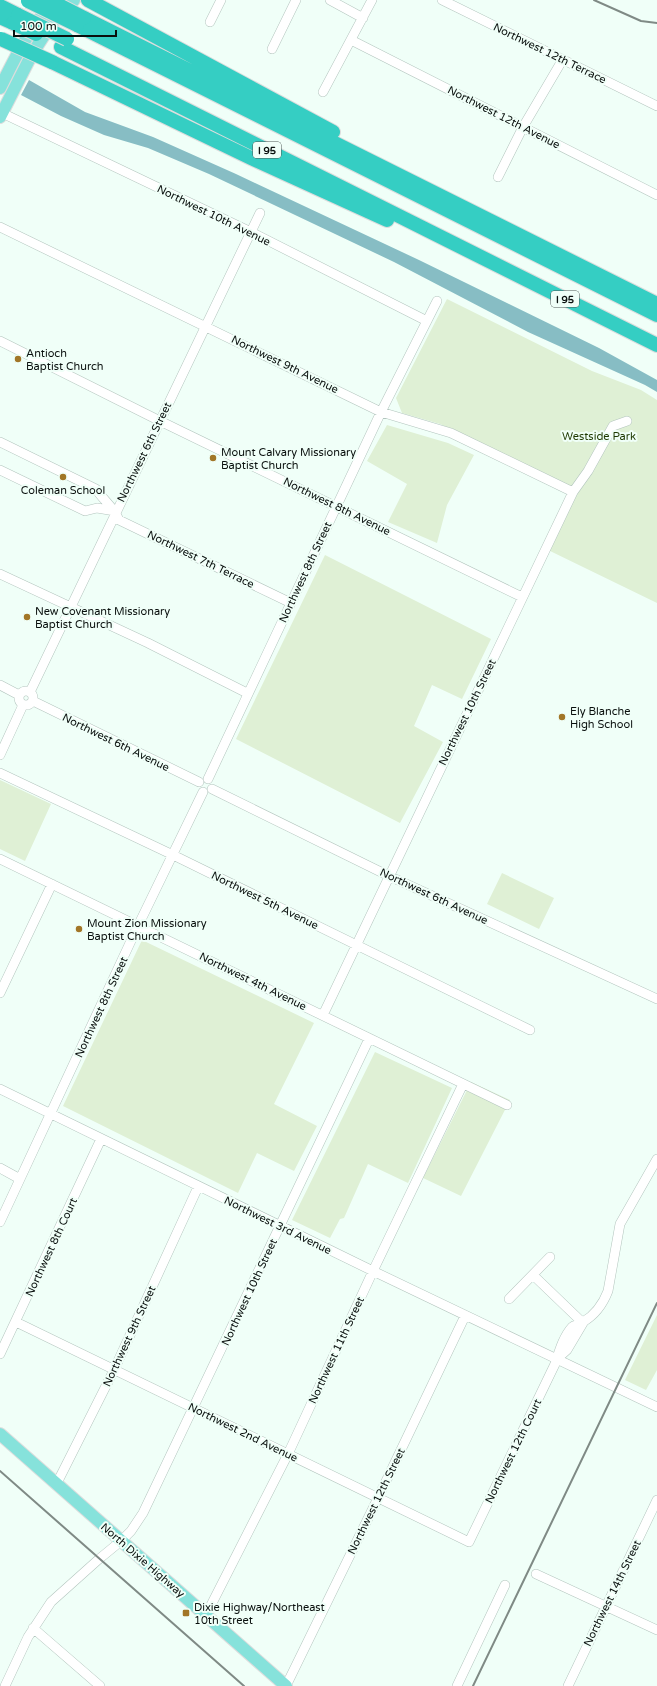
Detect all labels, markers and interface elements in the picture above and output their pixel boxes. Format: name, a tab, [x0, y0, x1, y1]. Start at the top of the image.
scale bar	[14, 12, 116, 38]
text: 100 m	[20, 19, 57, 33]
street label: Northwest 12th Terrace	[491, 20, 608, 86]
street label: Northwest 12th Avenue	[445, 83, 562, 151]
road number: I 95	[253, 142, 281, 158]
street label: Northwest 10th Avenue	[155, 182, 273, 249]
road number: I 95	[551, 291, 579, 307]
street label: Northwest 9th Avenue	[229, 333, 340, 396]
place label: Antioch Baptist Church	[26, 347, 104, 373]
marker: Antioch Baptist Church	[13, 354, 23, 364]
street label: Northwest 6th Street	[115, 400, 174, 504]
park label: Westside Park	[562, 430, 636, 443]
place label: Mount Calvary Missionary Baptist Church	[221, 446, 356, 472]
marker: Mount Calvary Missionary Baptist Church	[208, 453, 218, 463]
marker: Coleman School	[58, 472, 68, 482]
street label: Northwest 8th Avenue	[281, 475, 392, 538]
place label: Coleman School	[21, 484, 105, 497]
street label: Northwest 8th Street	[276, 520, 335, 625]
street label: Northwest 7th Terrace	[145, 528, 256, 591]
place label: New Covenant Missionary Baptist Church	[35, 605, 170, 631]
marker: New Covenant Missionary Baptist Church	[22, 612, 32, 622]
street label: Northwest 10th Street	[436, 657, 499, 767]
place label: Ely Blanche High School	[570, 705, 633, 731]
street label: Northwest 6th Avenue	[60, 711, 171, 774]
marker: Ely Blanche High School	[557, 712, 567, 722]
street label: Northwest 6th Avenue	[378, 866, 490, 927]
street label: Northwest 5th Avenue	[209, 869, 320, 932]
place label: Mount Zion Missionary Baptist Church	[87, 917, 207, 943]
marker: Mount Zion Missionary Baptist Church	[74, 924, 84, 934]
street label: Northwest 4th Avenue	[197, 950, 308, 1013]
street label: Northwest 8th Street	[72, 955, 131, 1060]
street label: Northwest 3rd Avenue	[222, 1194, 334, 1257]
street label: Northwest 8th Court	[23, 1196, 80, 1299]
street label: Northwest 10th Street	[219, 1237, 280, 1348]
street label: Northwest 9th Street	[100, 1284, 159, 1389]
street label: Northwest 11th Street	[306, 1295, 367, 1406]
street label: Northwest 12th Court	[483, 1397, 544, 1505]
street label: Northwest 2nd Avenue	[186, 1400, 300, 1465]
street label: Northwest 12th Street	[345, 1446, 408, 1556]
street label: North Dixie Highway	[98, 1520, 187, 1600]
street label: Northwest 14th Street	[581, 1538, 644, 1648]
place label: Dixie Highway/Northeast 10th Street	[194, 1601, 325, 1627]
marker: Dixie Highway/Northeast 10th Street	[181, 1608, 191, 1618]

